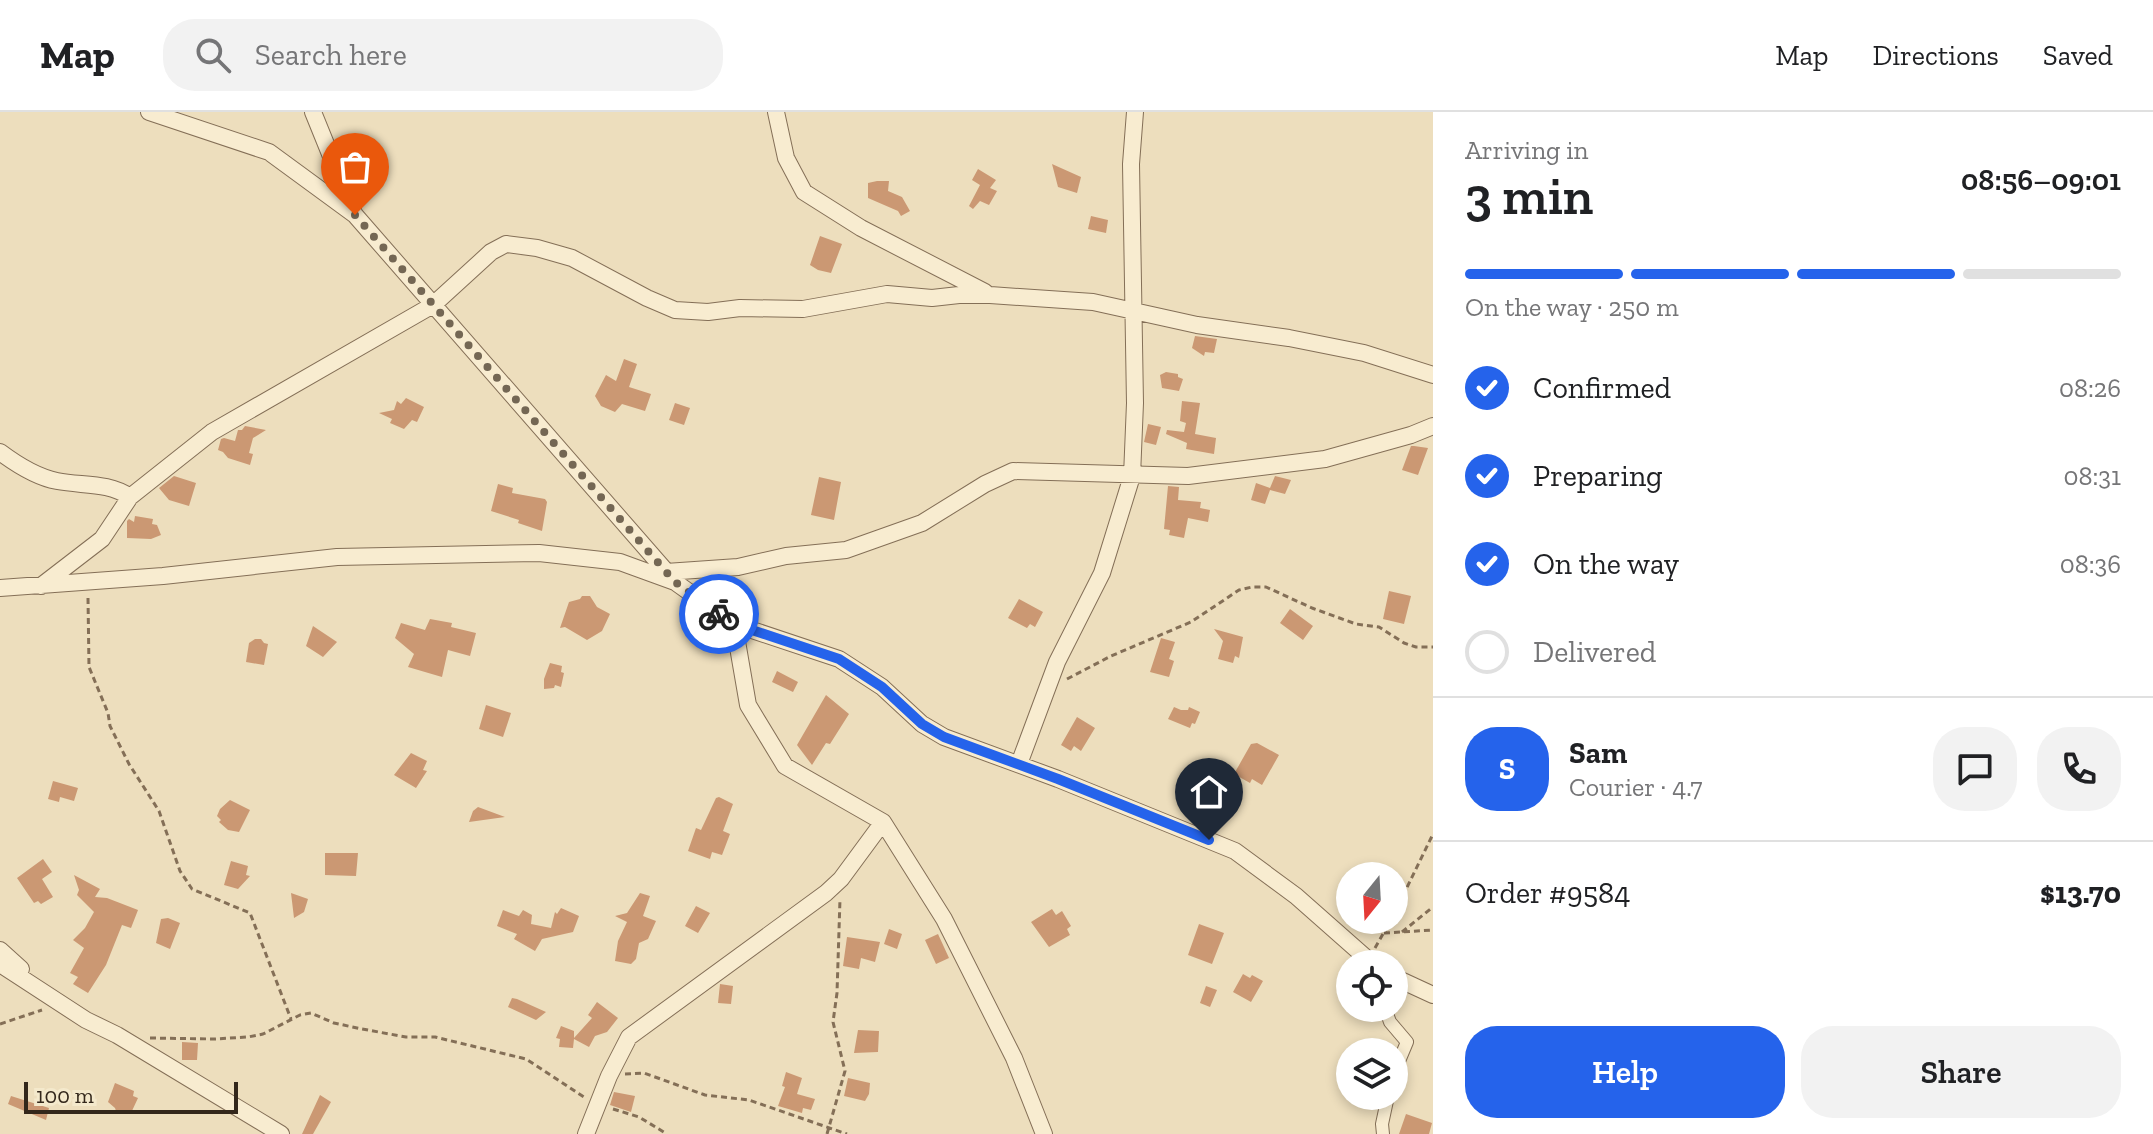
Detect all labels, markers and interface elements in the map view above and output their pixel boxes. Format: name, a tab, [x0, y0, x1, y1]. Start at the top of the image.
search box	[163, 19, 723, 91]
text: Map	[40, 32, 115, 78]
icon: search	[191, 33, 235, 77]
text: Search here	[255, 37, 407, 73]
text: Map	[1775, 39, 1828, 72]
text: Directions	[1872, 39, 1999, 72]
text: Saved	[2043, 39, 2113, 72]
pin	[321, 133, 389, 215]
text: Arriving in	[1465, 134, 1588, 166]
icon: bag	[333, 145, 377, 189]
text: 08:56–09:01	[1961, 162, 2121, 198]
text: 3 min	[1465, 165, 1593, 227]
text: On the way · 250 m	[1465, 291, 1679, 323]
icon: check	[1465, 366, 1509, 410]
text: Confirmed	[1533, 370, 1671, 406]
text: 08:26	[2059, 372, 2121, 404]
icon: check	[1465, 454, 1509, 498]
text: Preparing	[1533, 458, 1663, 494]
text: 08:31	[2063, 460, 2121, 492]
icon: check	[1465, 542, 1509, 586]
text: On the way	[1533, 546, 1679, 582]
text: 08:36	[2060, 548, 2121, 580]
courier	[679, 574, 759, 654]
icon: bike	[697, 592, 741, 636]
text: Delivered	[1533, 634, 1656, 670]
button: chat	[1933, 727, 2017, 811]
button: phone	[2037, 727, 2121, 811]
text: Sam	[1569, 735, 1627, 771]
text: S	[1499, 751, 1515, 787]
pin	[1175, 758, 1243, 840]
icon: home	[1187, 770, 1231, 814]
text: Courier · 4.7	[1569, 771, 1703, 803]
north arrow	[1336, 862, 1408, 934]
map controls	[1336, 862, 1408, 1110]
text: Order #9584	[1465, 875, 1630, 911]
text: $13.70	[2040, 875, 2121, 911]
button: locate	[1336, 950, 1408, 1022]
button: Help	[1465, 1026, 1785, 1118]
button: Share	[1801, 1026, 2121, 1118]
button: layers	[1336, 1038, 1408, 1110]
scale bar	[24, 1078, 238, 1114]
text: 100 m	[36, 1082, 94, 1109]

